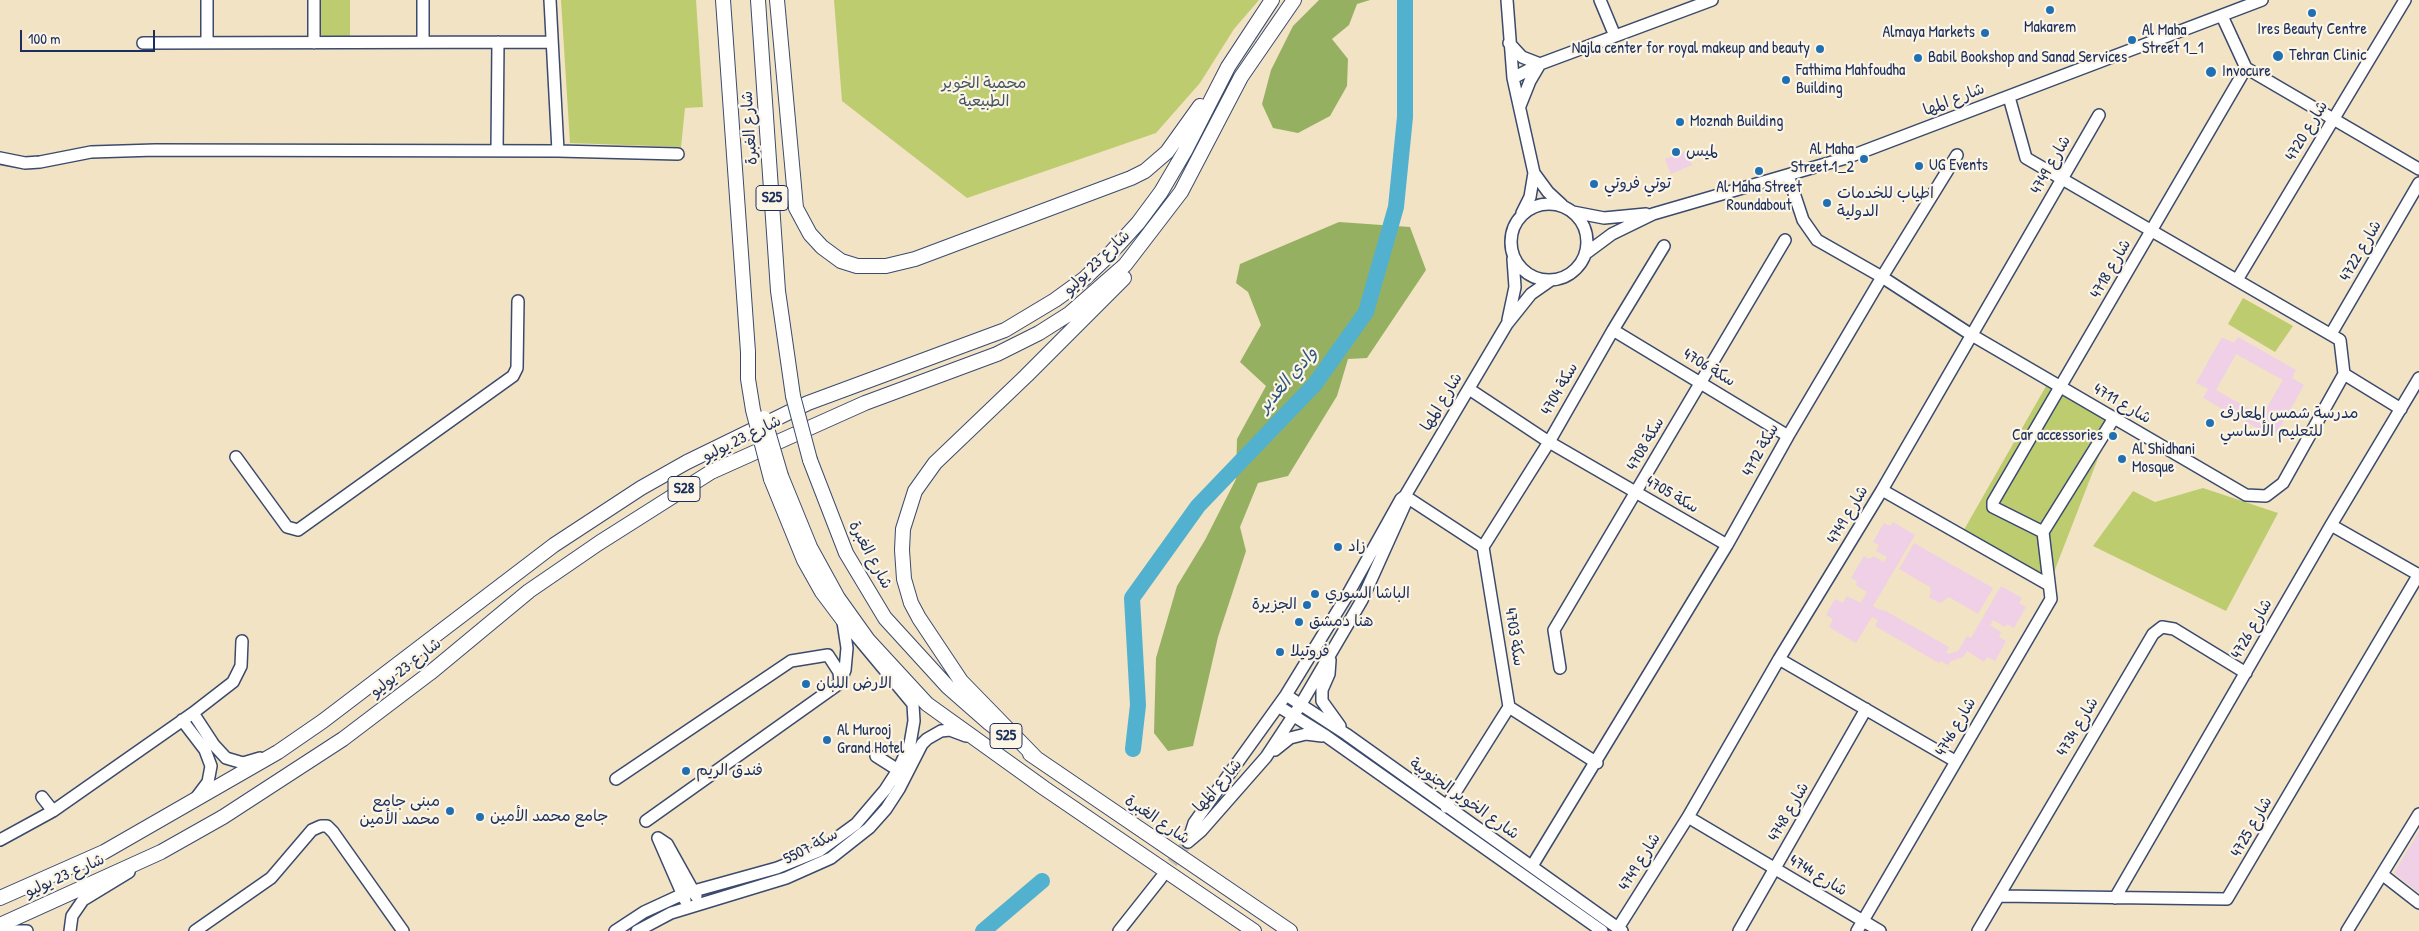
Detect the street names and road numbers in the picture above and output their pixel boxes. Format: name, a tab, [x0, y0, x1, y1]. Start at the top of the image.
street label: شارع المها	[1920, 79, 1988, 121]
street label: شارع الغبرة	[738, 90, 762, 166]
street label: 4720 شارع	[2282, 97, 2332, 165]
street label: 4749 شارع	[2027, 132, 2075, 198]
road number: S25	[756, 186, 788, 210]
street label: شارع 4722	[2336, 217, 2386, 285]
street label: شارع 23 يوليو	[1060, 227, 1134, 299]
street label: 4718 شارع	[2086, 236, 2136, 302]
street label: 4706 سكة	[1679, 345, 1739, 391]
street label: سكة 4704	[1537, 359, 1583, 419]
street label: شارع المها	[1417, 369, 1467, 435]
street label: 4711 شارع	[2090, 380, 2154, 428]
street label: شارع 23 يوليو	[700, 412, 784, 466]
street label: سكة 4708	[1623, 414, 1669, 474]
street label: سكة 4712	[1739, 420, 1783, 480]
street label: 4705 سكة	[1642, 472, 1702, 518]
road number: S28	[668, 476, 700, 502]
street label: 4749 شارع	[1823, 483, 1873, 547]
street label: شارع الغبرة	[844, 518, 896, 592]
street label: 4726 شارع	[2227, 596, 2277, 662]
street label: 4703 سكة	[1500, 607, 1528, 667]
street label: شارع 23 يوليو	[367, 634, 445, 702]
street label: 4746 شارع	[1932, 694, 1980, 760]
street label: 4734 شارع	[2053, 694, 2103, 760]
road number: S25	[990, 724, 1022, 748]
street label: شارع الخوير الجنوبية	[1405, 754, 1523, 844]
street label: شارع المها	[1190, 755, 1246, 817]
street label: 4748 شارع	[1764, 779, 1814, 845]
street label: شارع الغبرة	[1121, 791, 1193, 849]
street label: 4725 شارع	[2227, 793, 2277, 861]
street label: سكة 5507	[780, 825, 842, 869]
street label: 4749 شارع	[1615, 830, 1665, 894]
street label: شارع 23 يوليو	[22, 850, 108, 902]
street label: 4744 شارع	[1786, 851, 1850, 901]

